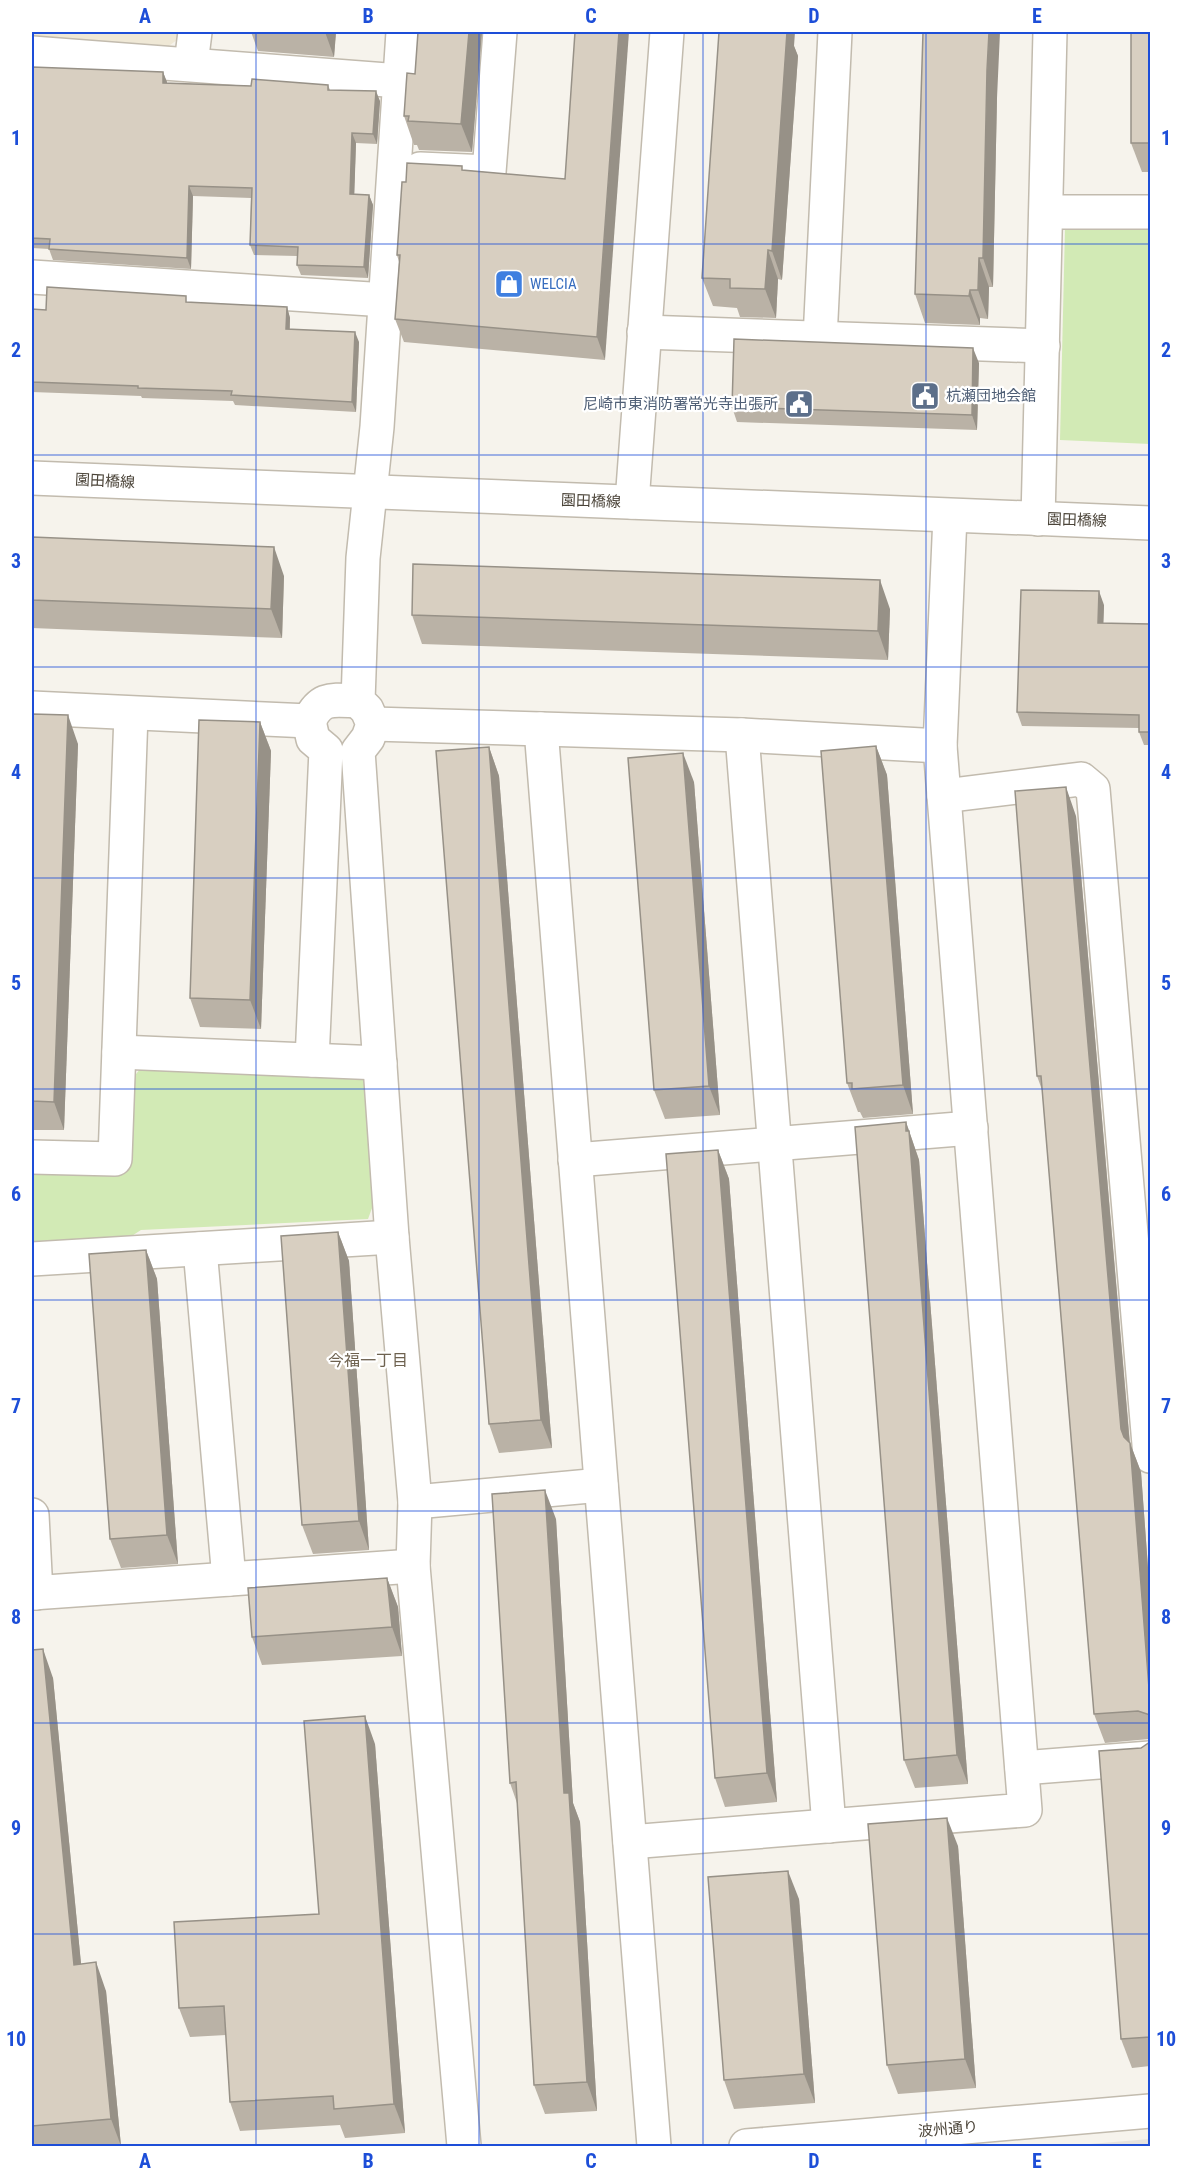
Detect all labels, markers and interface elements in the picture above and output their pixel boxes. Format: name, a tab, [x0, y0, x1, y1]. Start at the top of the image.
text: A	[139, 4, 151, 28]
text: B	[362, 4, 374, 28]
text: C	[585, 4, 597, 28]
text: D	[808, 4, 820, 28]
text: E	[1032, 4, 1042, 28]
text: 1	[11, 126, 21, 150]
text: 1	[1161, 126, 1171, 150]
shop icon: WELCIA	[493, 268, 525, 300]
place label: WELCIA	[530, 275, 577, 293]
text: 2	[11, 338, 21, 362]
text: 2	[1161, 338, 1171, 362]
public building icon: 杭瀬団地会館	[909, 380, 941, 412]
place label: 杭瀬団地会館	[946, 387, 1036, 405]
public building icon: 尼崎市東消防署常光寺出張所	[783, 388, 815, 420]
place label: 尼崎市東消防署常光寺出張所	[583, 395, 778, 413]
street label: 園田橋線	[75, 470, 135, 492]
street label: 園田橋線	[561, 491, 621, 511]
street label: 園田橋線	[1047, 510, 1107, 530]
text: 3	[11, 549, 21, 573]
text: 3	[1161, 549, 1171, 573]
text: 4	[11, 760, 21, 784]
text: 4	[1161, 760, 1171, 784]
text: 5	[11, 971, 21, 995]
text: 5	[1161, 971, 1171, 995]
text: 6	[11, 1182, 21, 1206]
text: 6	[1161, 1182, 1171, 1206]
district label: 今福一丁目	[328, 1351, 408, 1370]
text: 7	[11, 1394, 21, 1418]
text: 7	[1161, 1394, 1171, 1418]
text: 8	[11, 1605, 21, 1629]
text: 8	[1161, 1605, 1171, 1629]
text: 9	[11, 1816, 21, 1840]
text: 9	[1161, 1816, 1171, 1840]
text: 10	[6, 2027, 26, 2051]
text: 10	[1156, 2027, 1176, 2051]
street label: 波州通り	[917, 2117, 979, 2141]
text: A	[139, 2149, 151, 2173]
text: B	[362, 2149, 374, 2173]
text: C	[585, 2149, 597, 2173]
text: D	[808, 2149, 820, 2173]
text: E	[1032, 2149, 1042, 2173]

